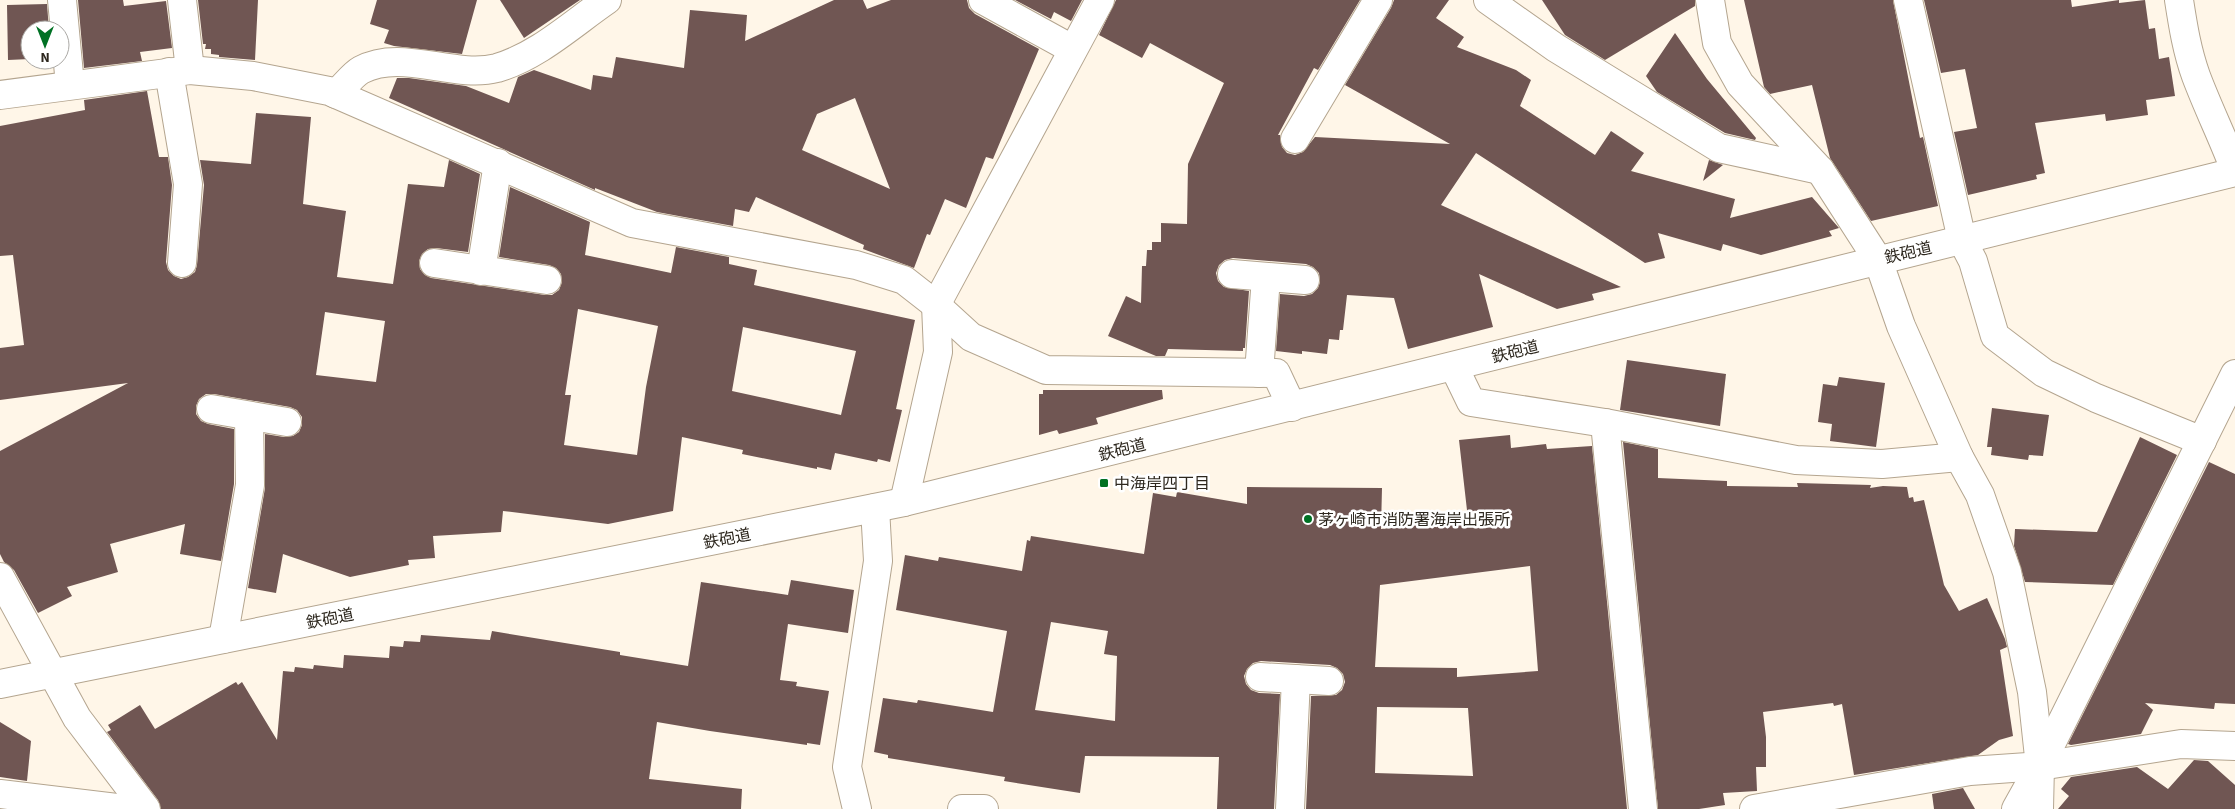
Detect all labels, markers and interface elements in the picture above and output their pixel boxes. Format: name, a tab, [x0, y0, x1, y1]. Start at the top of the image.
north arrow	[20, 20, 70, 70]
text: N	[40, 47, 50, 67]
street label: 鉄砲道	[1882, 237, 1934, 269]
street label: 鉄砲道	[1489, 335, 1541, 368]
street label: 鉄砲道	[1096, 433, 1148, 466]
place label: 中海岸四丁目	[1114, 473, 1210, 495]
marker: 中海岸四丁目	[1098, 477, 1110, 489]
place label: 茅ヶ崎市消防署海岸出張所	[1318, 509, 1510, 531]
marker: 茅ヶ崎市消防署海岸出張所	[1302, 513, 1314, 525]
street label: 鉄砲道	[702, 524, 753, 554]
street label: 鉄砲道	[305, 604, 356, 634]

